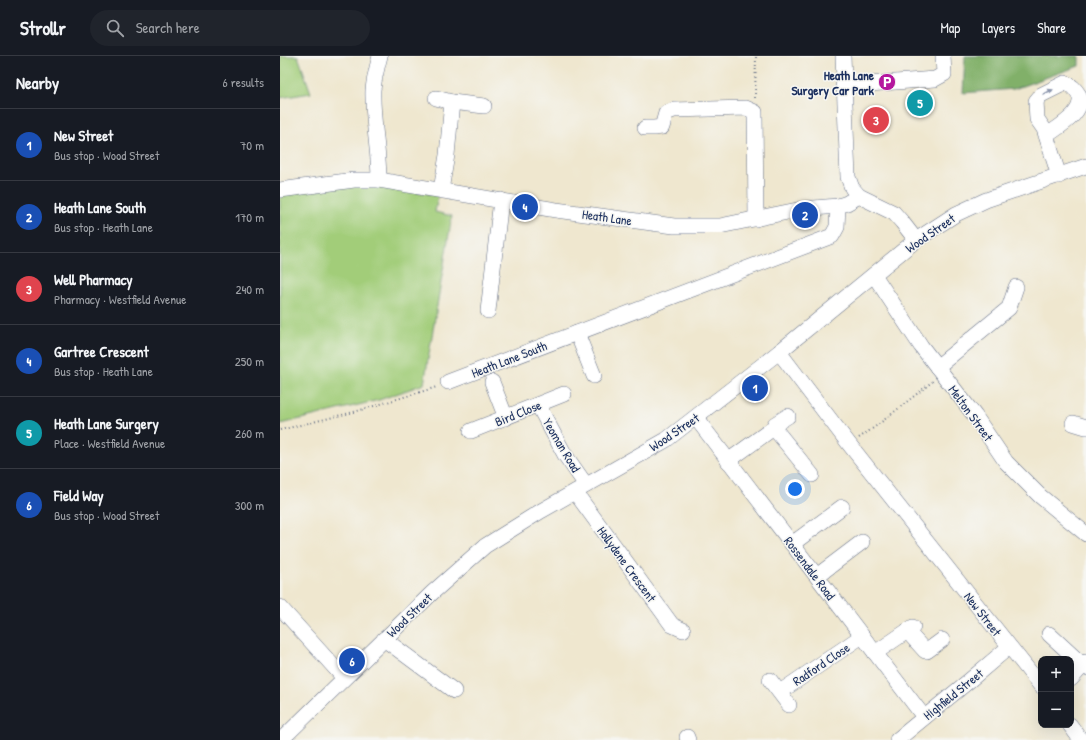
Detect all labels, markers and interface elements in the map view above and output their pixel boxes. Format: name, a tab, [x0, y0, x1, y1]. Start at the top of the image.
search box	[90, 10, 370, 46]
text: Strollr	[20, 15, 66, 41]
icon: search	[104, 17, 126, 39]
text: Search here	[136, 17, 200, 38]
text: Map	[940, 18, 960, 37]
text: Layers	[982, 18, 1015, 37]
text: Share	[1037, 18, 1066, 37]
place label: Heath Lane Surgery Car Park	[791, 66, 875, 100]
text: Nearby	[16, 71, 59, 94]
parking icon: Heath Lane Surgery Car Park	[877, 72, 897, 92]
text: 6 results	[223, 73, 264, 91]
pin: 5	[907, 88, 933, 118]
one-way arrow	[1042, 89, 1054, 95]
pin: 3	[863, 105, 889, 135]
text: New Street	[54, 125, 113, 146]
text: 1	[27, 136, 31, 154]
text: 70 m	[240, 136, 264, 154]
text: Bus stop · Wood Street	[54, 146, 159, 164]
pin: 4	[512, 192, 538, 222]
text: Heath Lane South	[54, 197, 146, 218]
pin: 2	[792, 200, 818, 230]
street label: Heath Lane	[581, 205, 633, 229]
text: 2	[26, 208, 32, 226]
text: 170 m	[235, 208, 264, 226]
street label: Wood Street	[902, 209, 959, 257]
text: Bus stop · Heath Lane	[54, 218, 153, 236]
text: Well Pharmacy	[54, 269, 133, 290]
text: 3	[26, 280, 32, 298]
text: 240 m	[235, 280, 264, 298]
text: Pharmacy · Westfield Avenue	[54, 290, 186, 308]
street label: Heath Lane South	[469, 336, 550, 382]
text: Gartree Crescent	[54, 341, 149, 362]
text: 4	[27, 352, 31, 370]
text: 250 m	[235, 352, 264, 370]
text: Bus stop · Heath Lane	[54, 362, 153, 380]
pin: 1	[742, 373, 768, 403]
street label: Melton Street	[945, 381, 998, 445]
street label: Bird Close	[492, 396, 544, 430]
street label: Wood Street	[645, 408, 703, 455]
text: Heath Lane Surgery	[54, 413, 159, 434]
street label: Yeoman Road	[539, 415, 585, 475]
text: 5	[26, 424, 32, 442]
text: 260 m	[235, 424, 264, 442]
text: Place · Westfield Avenue	[54, 434, 165, 452]
your location	[785, 479, 805, 499]
text: Field Way	[54, 485, 104, 506]
text: 6	[26, 496, 32, 514]
text: 300 m	[235, 496, 264, 514]
text: Bus stop · Wood Street	[54, 506, 159, 524]
street label: Hollydene Crescent	[593, 522, 661, 606]
street label: Rossendale Road	[780, 533, 840, 603]
street label: Wood Street	[382, 588, 436, 641]
street label: New Street	[960, 588, 1006, 640]
street label: Radford Close	[789, 638, 853, 690]
pin: 6	[339, 646, 365, 676]
map controls	[1038, 656, 1074, 728]
button: +	[1038, 656, 1074, 692]
street label: Highfield Street	[919, 664, 987, 724]
button: −	[1038, 692, 1074, 728]

